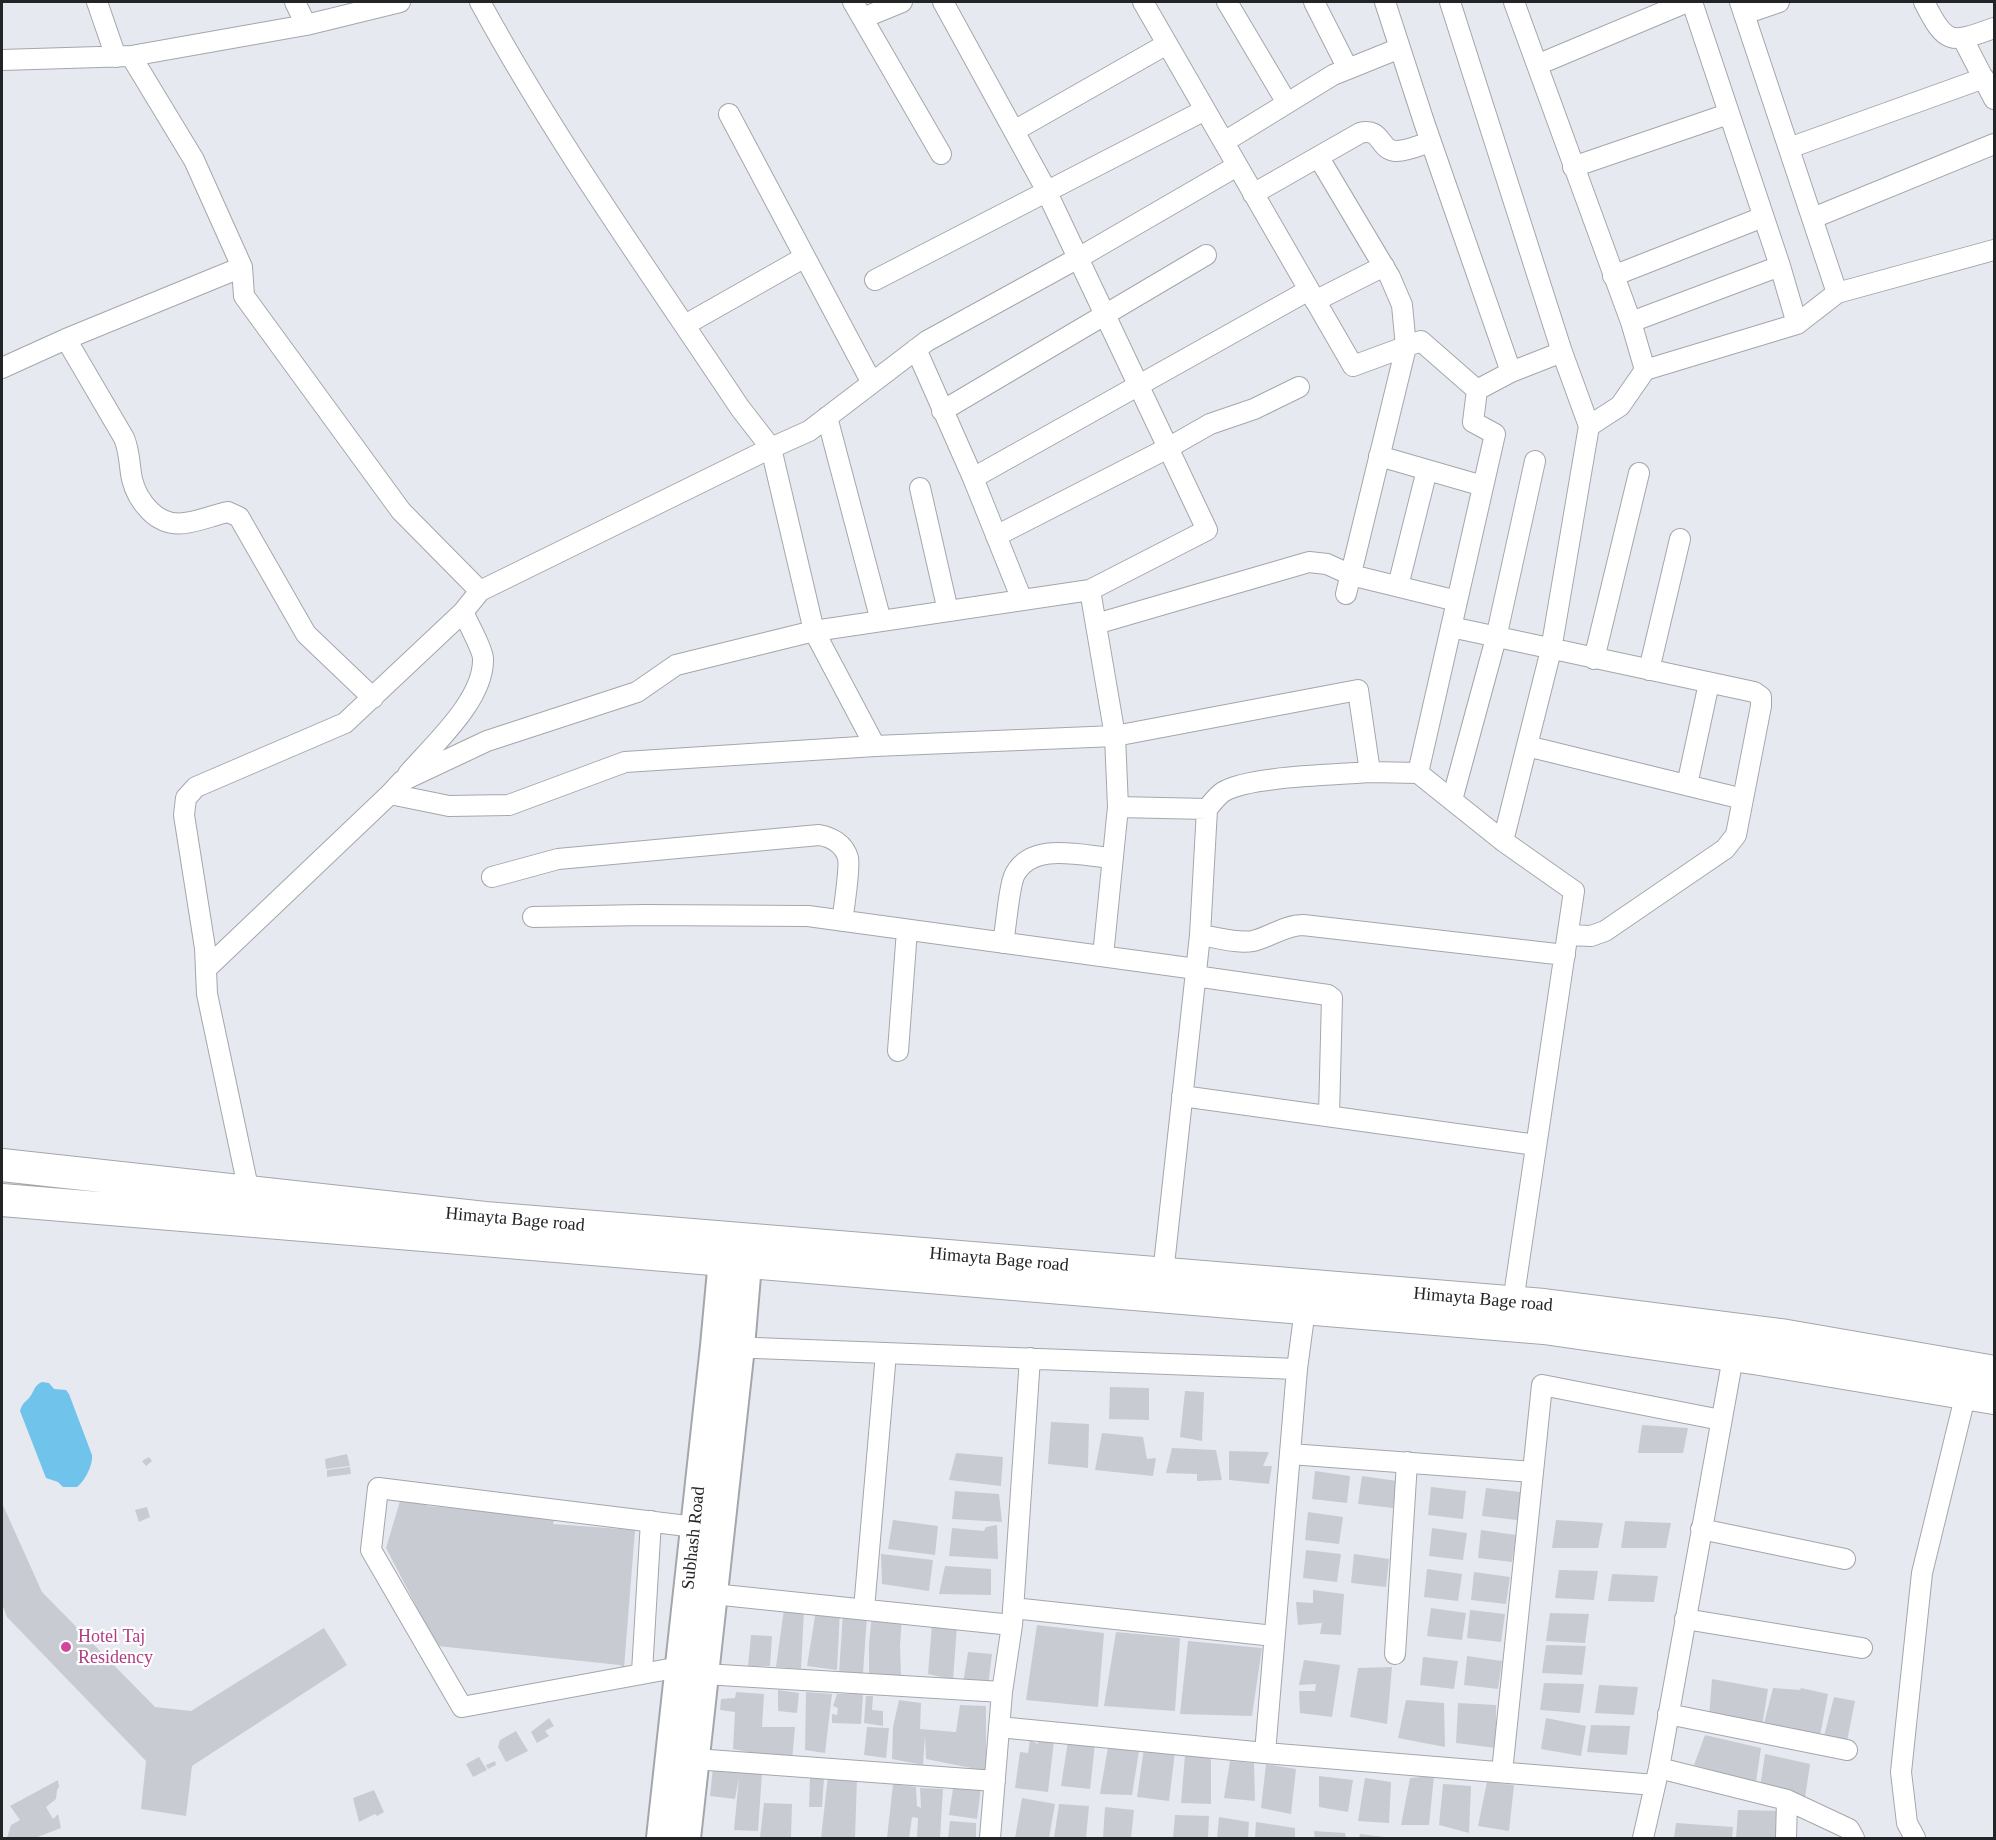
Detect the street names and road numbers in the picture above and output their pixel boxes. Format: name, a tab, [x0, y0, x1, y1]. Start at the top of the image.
street label: Himayta Bage road	[444, 1203, 586, 1237]
street label: Himayta Bage road	[928, 1243, 1070, 1277]
street label: Himayta Bage road	[1412, 1283, 1554, 1317]
street label: Subhash Road	[678, 1485, 710, 1591]

